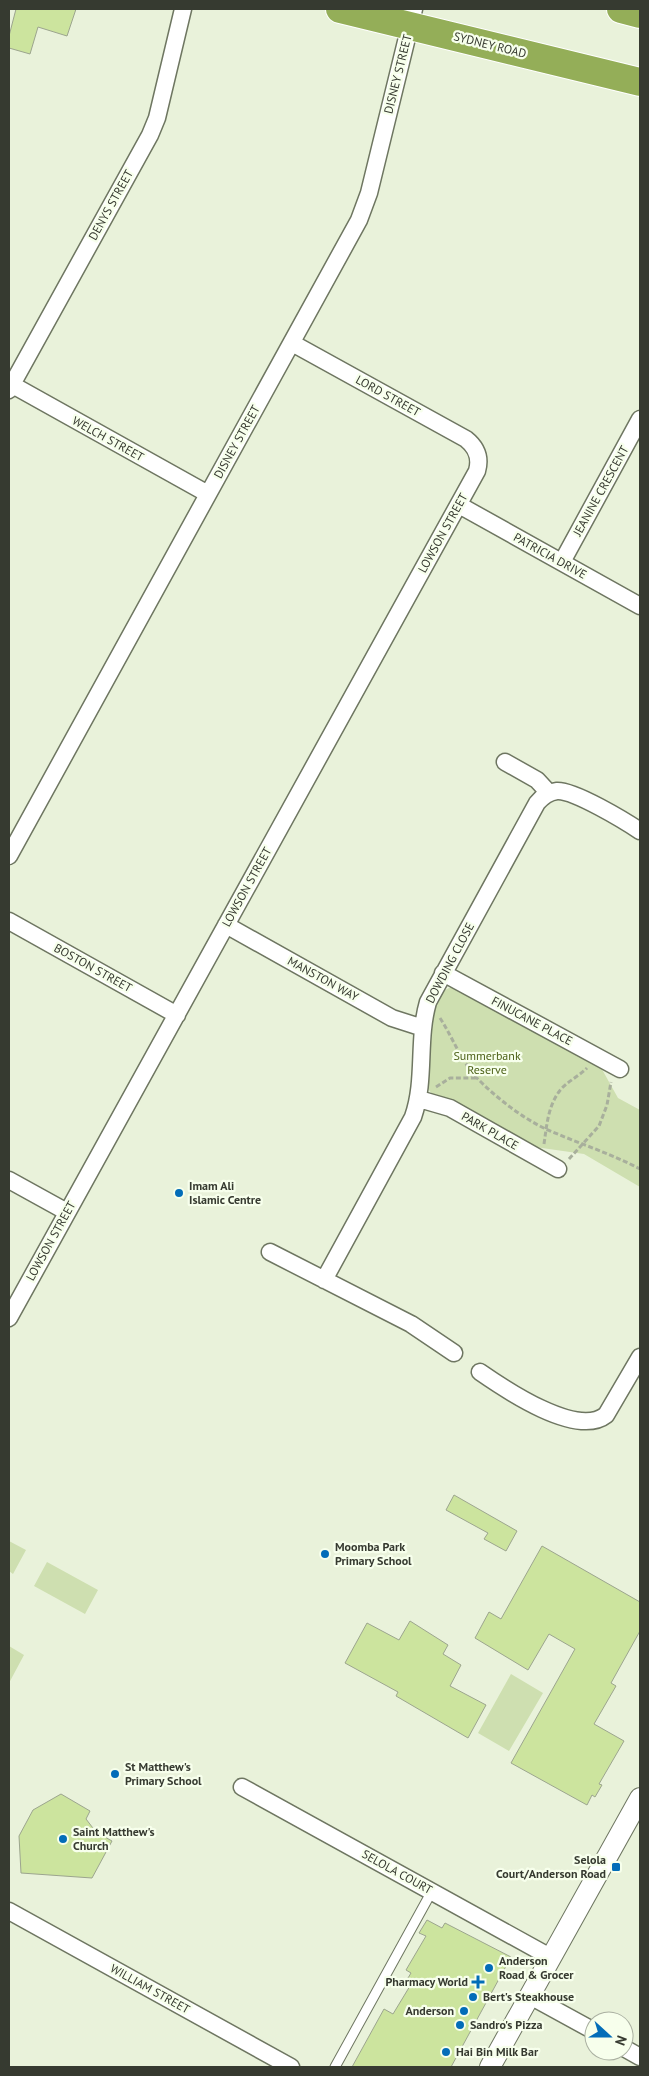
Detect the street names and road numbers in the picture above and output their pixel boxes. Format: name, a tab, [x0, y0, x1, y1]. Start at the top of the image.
street label: SYDNEY ROAD	[452, 28, 528, 61]
street label: DISNEY STREET	[380, 32, 415, 115]
street label: DENYS STREET	[85, 167, 136, 243]
street label: LORD STREET	[353, 372, 423, 420]
street label: DISNEY STREET	[210, 402, 263, 481]
street label: WELCH STREET	[70, 413, 147, 465]
street label: JEANINE CRESCENT	[569, 443, 632, 539]
street label: LOWSON STREET	[414, 490, 471, 575]
street label: PATRICIA DRIVE	[511, 529, 589, 582]
street label: LOWSON STREET	[218, 844, 275, 929]
street label: DOWDING CLOSE	[422, 920, 477, 1006]
street label: BOSTON STREET	[52, 940, 135, 995]
street label: MANSTON WAY	[285, 953, 362, 1004]
street label: FINUCANE PLACE	[489, 993, 575, 1048]
street label: PARK PLACE	[459, 1108, 521, 1153]
street label: LOWSON STREET	[22, 1198, 79, 1283]
street label: SELOLA COURT	[359, 1846, 435, 1897]
street label: WILLIAM STREET	[108, 1960, 193, 2017]

